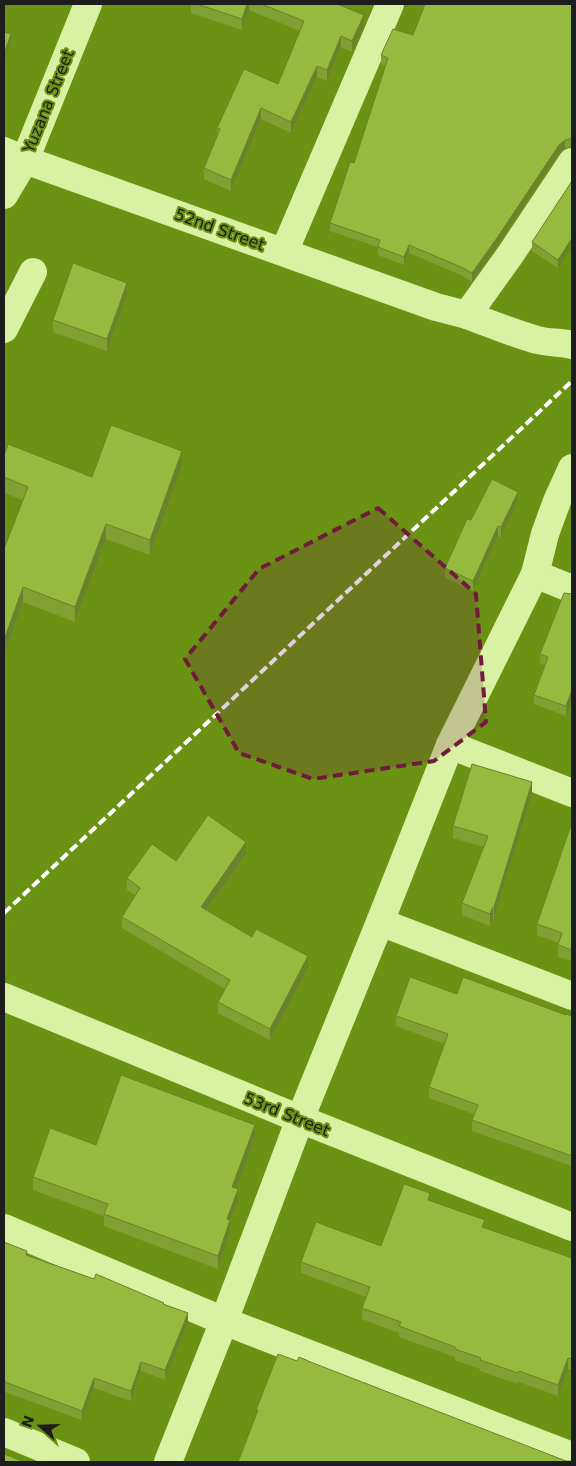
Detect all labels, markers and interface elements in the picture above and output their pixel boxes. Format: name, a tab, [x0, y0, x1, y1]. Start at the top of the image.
street label: Yuzana Street	[19, 47, 78, 157]
street label: 52nd Street	[172, 204, 267, 255]
street label: 53rd Street	[241, 1089, 332, 1140]
north arrow	[15, 1401, 65, 1451]
text: N	[18, 1413, 37, 1430]

